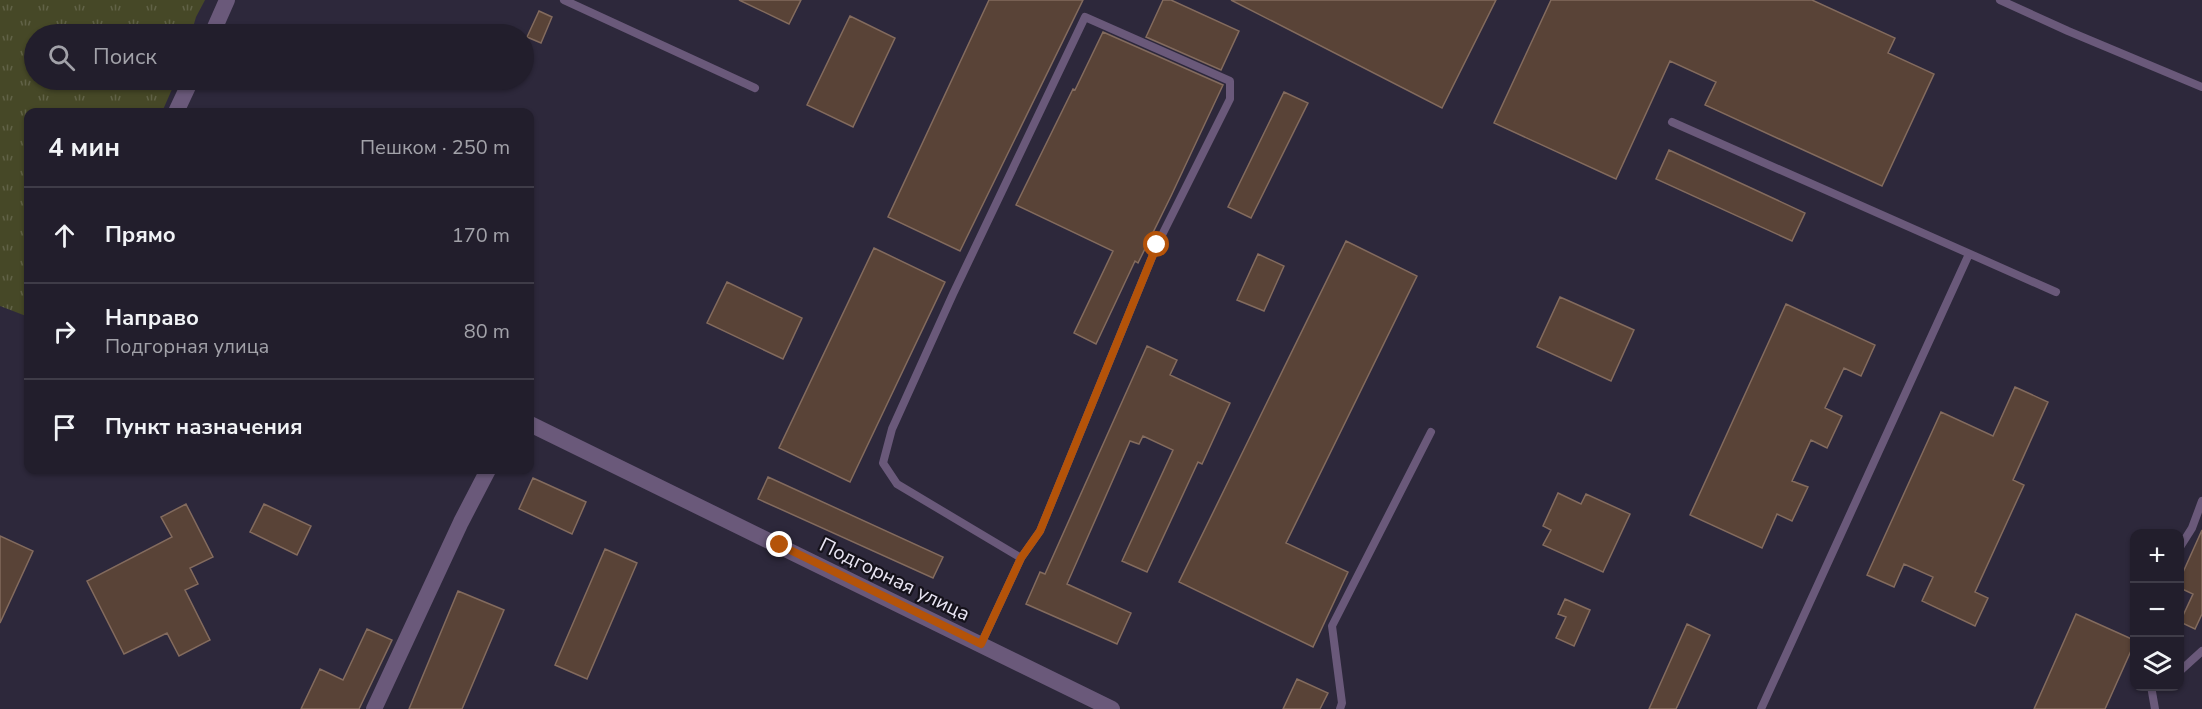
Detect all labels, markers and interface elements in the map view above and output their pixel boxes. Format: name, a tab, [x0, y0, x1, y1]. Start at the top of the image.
search box	[24, 24, 534, 90]
icon: search	[45, 41, 78, 74]
text: Поиск	[93, 42, 157, 72]
text: 4 мин	[48, 130, 120, 165]
text: Пешком · 250 m	[360, 134, 510, 161]
icon: ahead	[48, 219, 81, 252]
text: Прямо	[105, 220, 176, 250]
text: 170 m	[452, 222, 510, 249]
route start	[1143, 231, 1169, 257]
text: Направо	[105, 303, 199, 333]
icon: right	[48, 315, 81, 348]
text: 80 m	[464, 318, 510, 345]
text: Подгорная улица	[105, 333, 269, 360]
icon: arrive	[48, 411, 81, 444]
text: Пункт назначения	[105, 412, 303, 442]
map controls	[2130, 529, 2184, 691]
button: +	[2130, 529, 2184, 583]
route end	[766, 531, 792, 557]
street label: Подгорная улица	[815, 531, 975, 628]
button: −	[2130, 583, 2184, 637]
button: layers	[2130, 637, 2184, 691]

